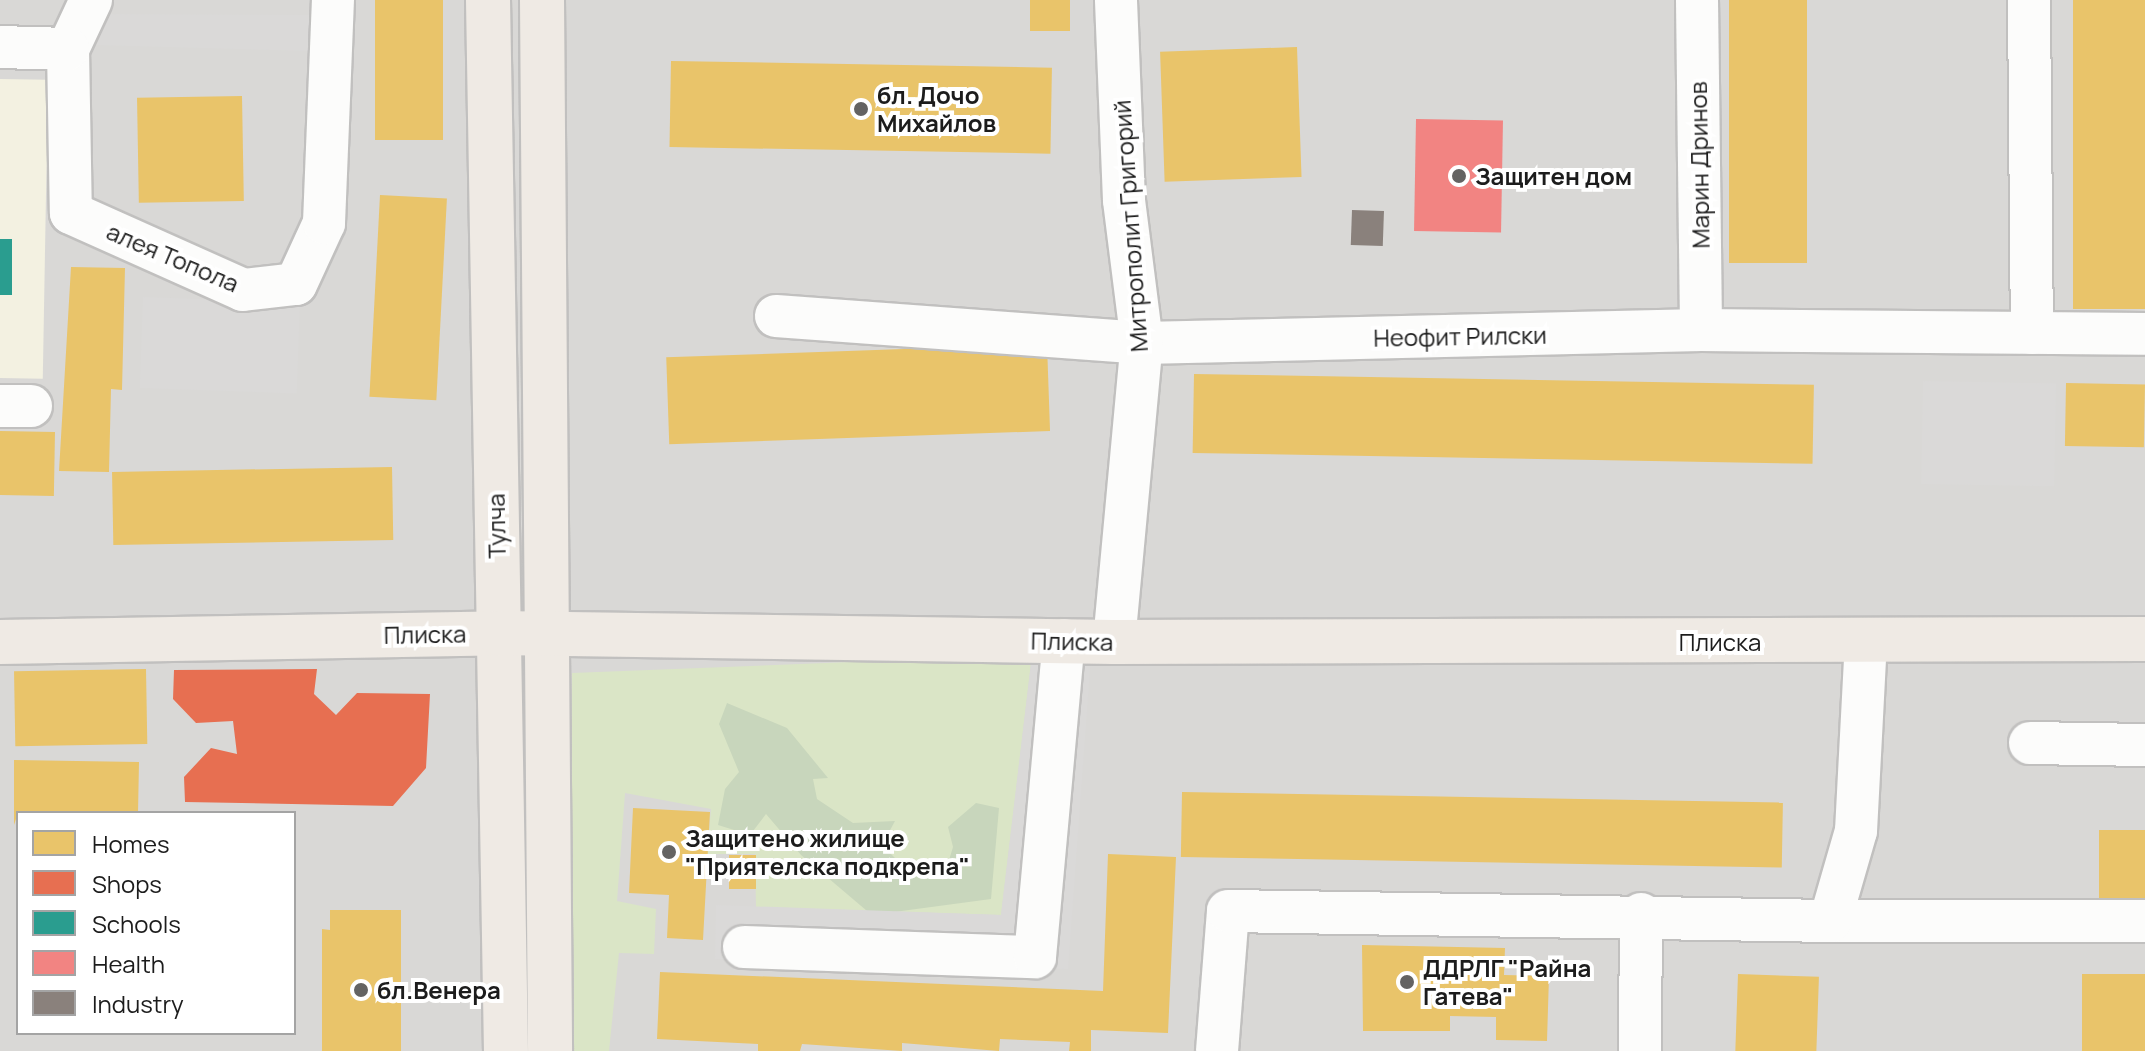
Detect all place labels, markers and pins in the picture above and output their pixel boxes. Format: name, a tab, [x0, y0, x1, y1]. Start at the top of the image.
place label: бл. Дочо Михайлов	[877, 81, 996, 137]
marker: бл. Дочо Михайлов	[852, 100, 870, 118]
place label: Защитен дом	[1475, 162, 1632, 190]
marker: Защитен дом	[1450, 167, 1468, 185]
place label: Защитено жилище "Приятелска подкрепа"	[685, 824, 970, 880]
marker: Защитено жилище "Приятелска подкрепа"	[660, 843, 678, 861]
place label: ДДРЛГ "Райна Гатева"	[1423, 954, 1592, 1010]
marker: ДДРЛГ "Райна Гатева"	[1398, 973, 1416, 991]
place label: бл.Венера	[377, 976, 501, 1004]
marker: бл.Венера	[352, 981, 370, 999]

